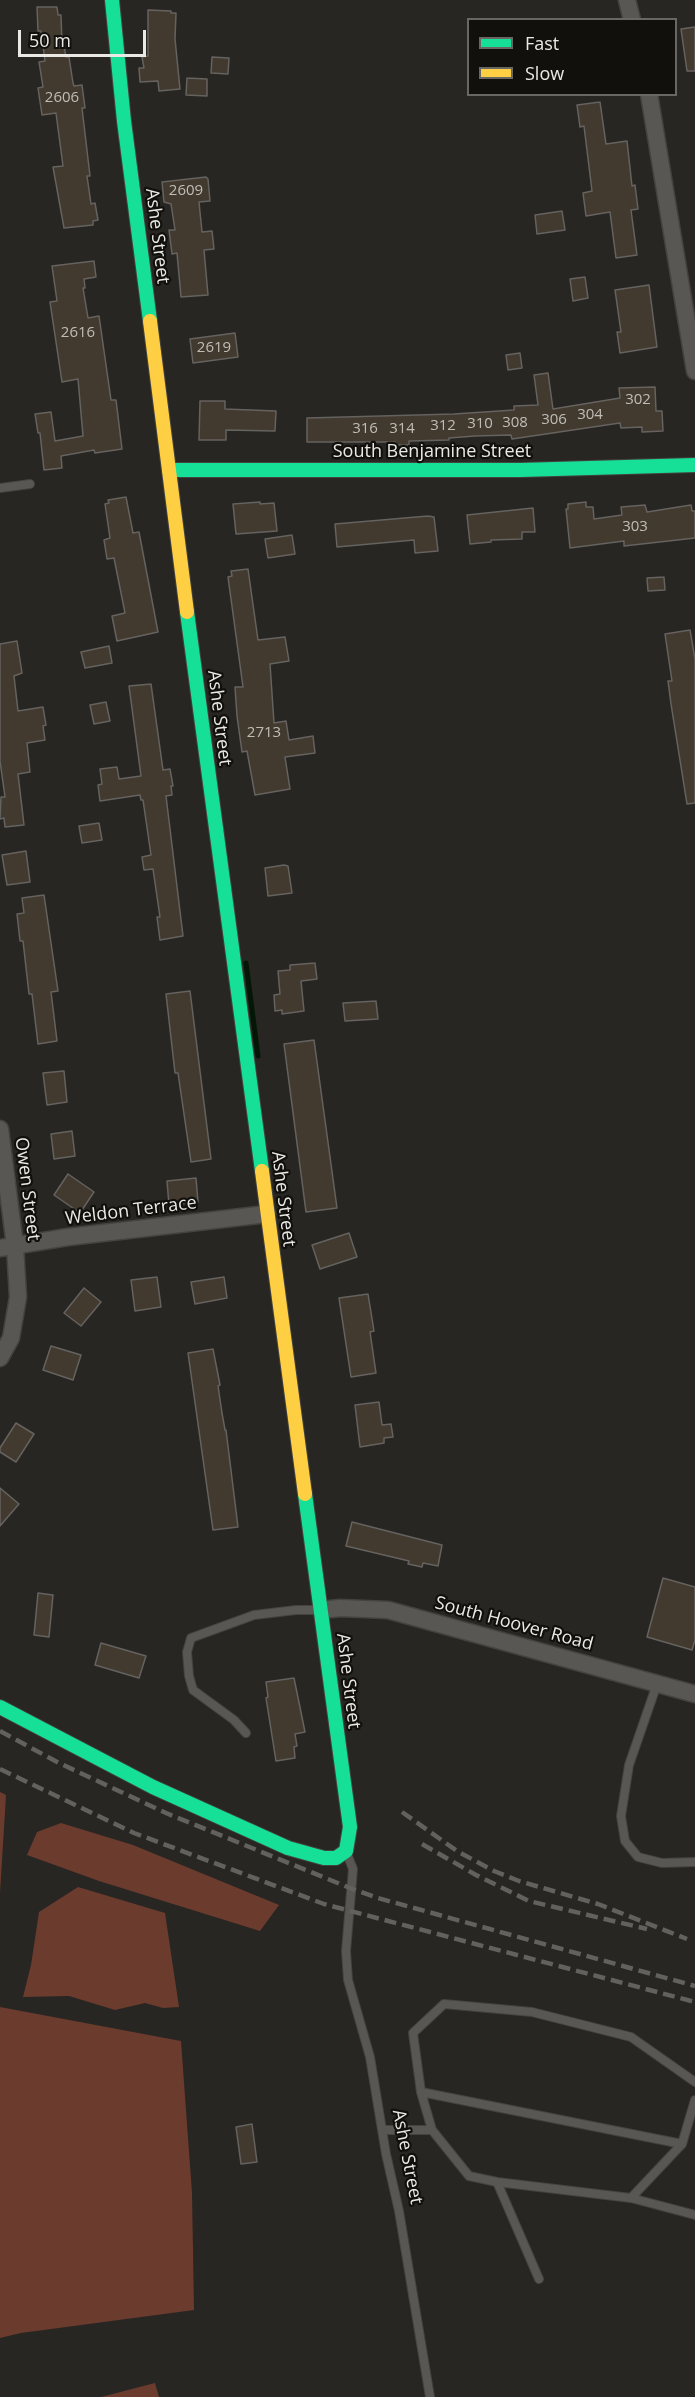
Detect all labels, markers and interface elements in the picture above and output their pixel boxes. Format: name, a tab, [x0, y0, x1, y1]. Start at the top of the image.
scale bar	[21, 18, 148, 56]
legend	[467, 18, 677, 96]
text: 50 m	[29, 28, 71, 52]
text: Fast	[525, 31, 559, 55]
text: Slow	[525, 61, 564, 85]
house number: 2606	[45, 89, 79, 107]
house number: 2609	[169, 182, 203, 200]
street label: Ashe Street	[140, 187, 174, 285]
house number: 2616	[61, 324, 95, 342]
house number: 2619	[197, 339, 231, 357]
house number: 302	[625, 391, 651, 409]
house number: 304	[577, 406, 603, 424]
house number: 306	[541, 411, 567, 429]
house number: 308	[502, 414, 528, 432]
house number: 310	[467, 415, 493, 433]
house number: 312	[430, 417, 456, 435]
house number: 316	[352, 420, 378, 438]
house number: 314	[389, 420, 415, 438]
street label: South Benjamine Street	[333, 441, 531, 463]
house number: 303	[622, 518, 648, 536]
street label: Ashe Street	[202, 669, 236, 767]
house number: 2713	[247, 724, 281, 742]
street label: Owen Street	[10, 1136, 44, 1242]
street label: Ashe Street	[266, 1150, 300, 1248]
street label: Weldon Terrace	[64, 1192, 198, 1230]
street label: South Hoover Road	[433, 1592, 595, 1656]
street label: Ashe Street	[331, 1632, 365, 1730]
street label: Ashe Street	[387, 2108, 427, 2206]

